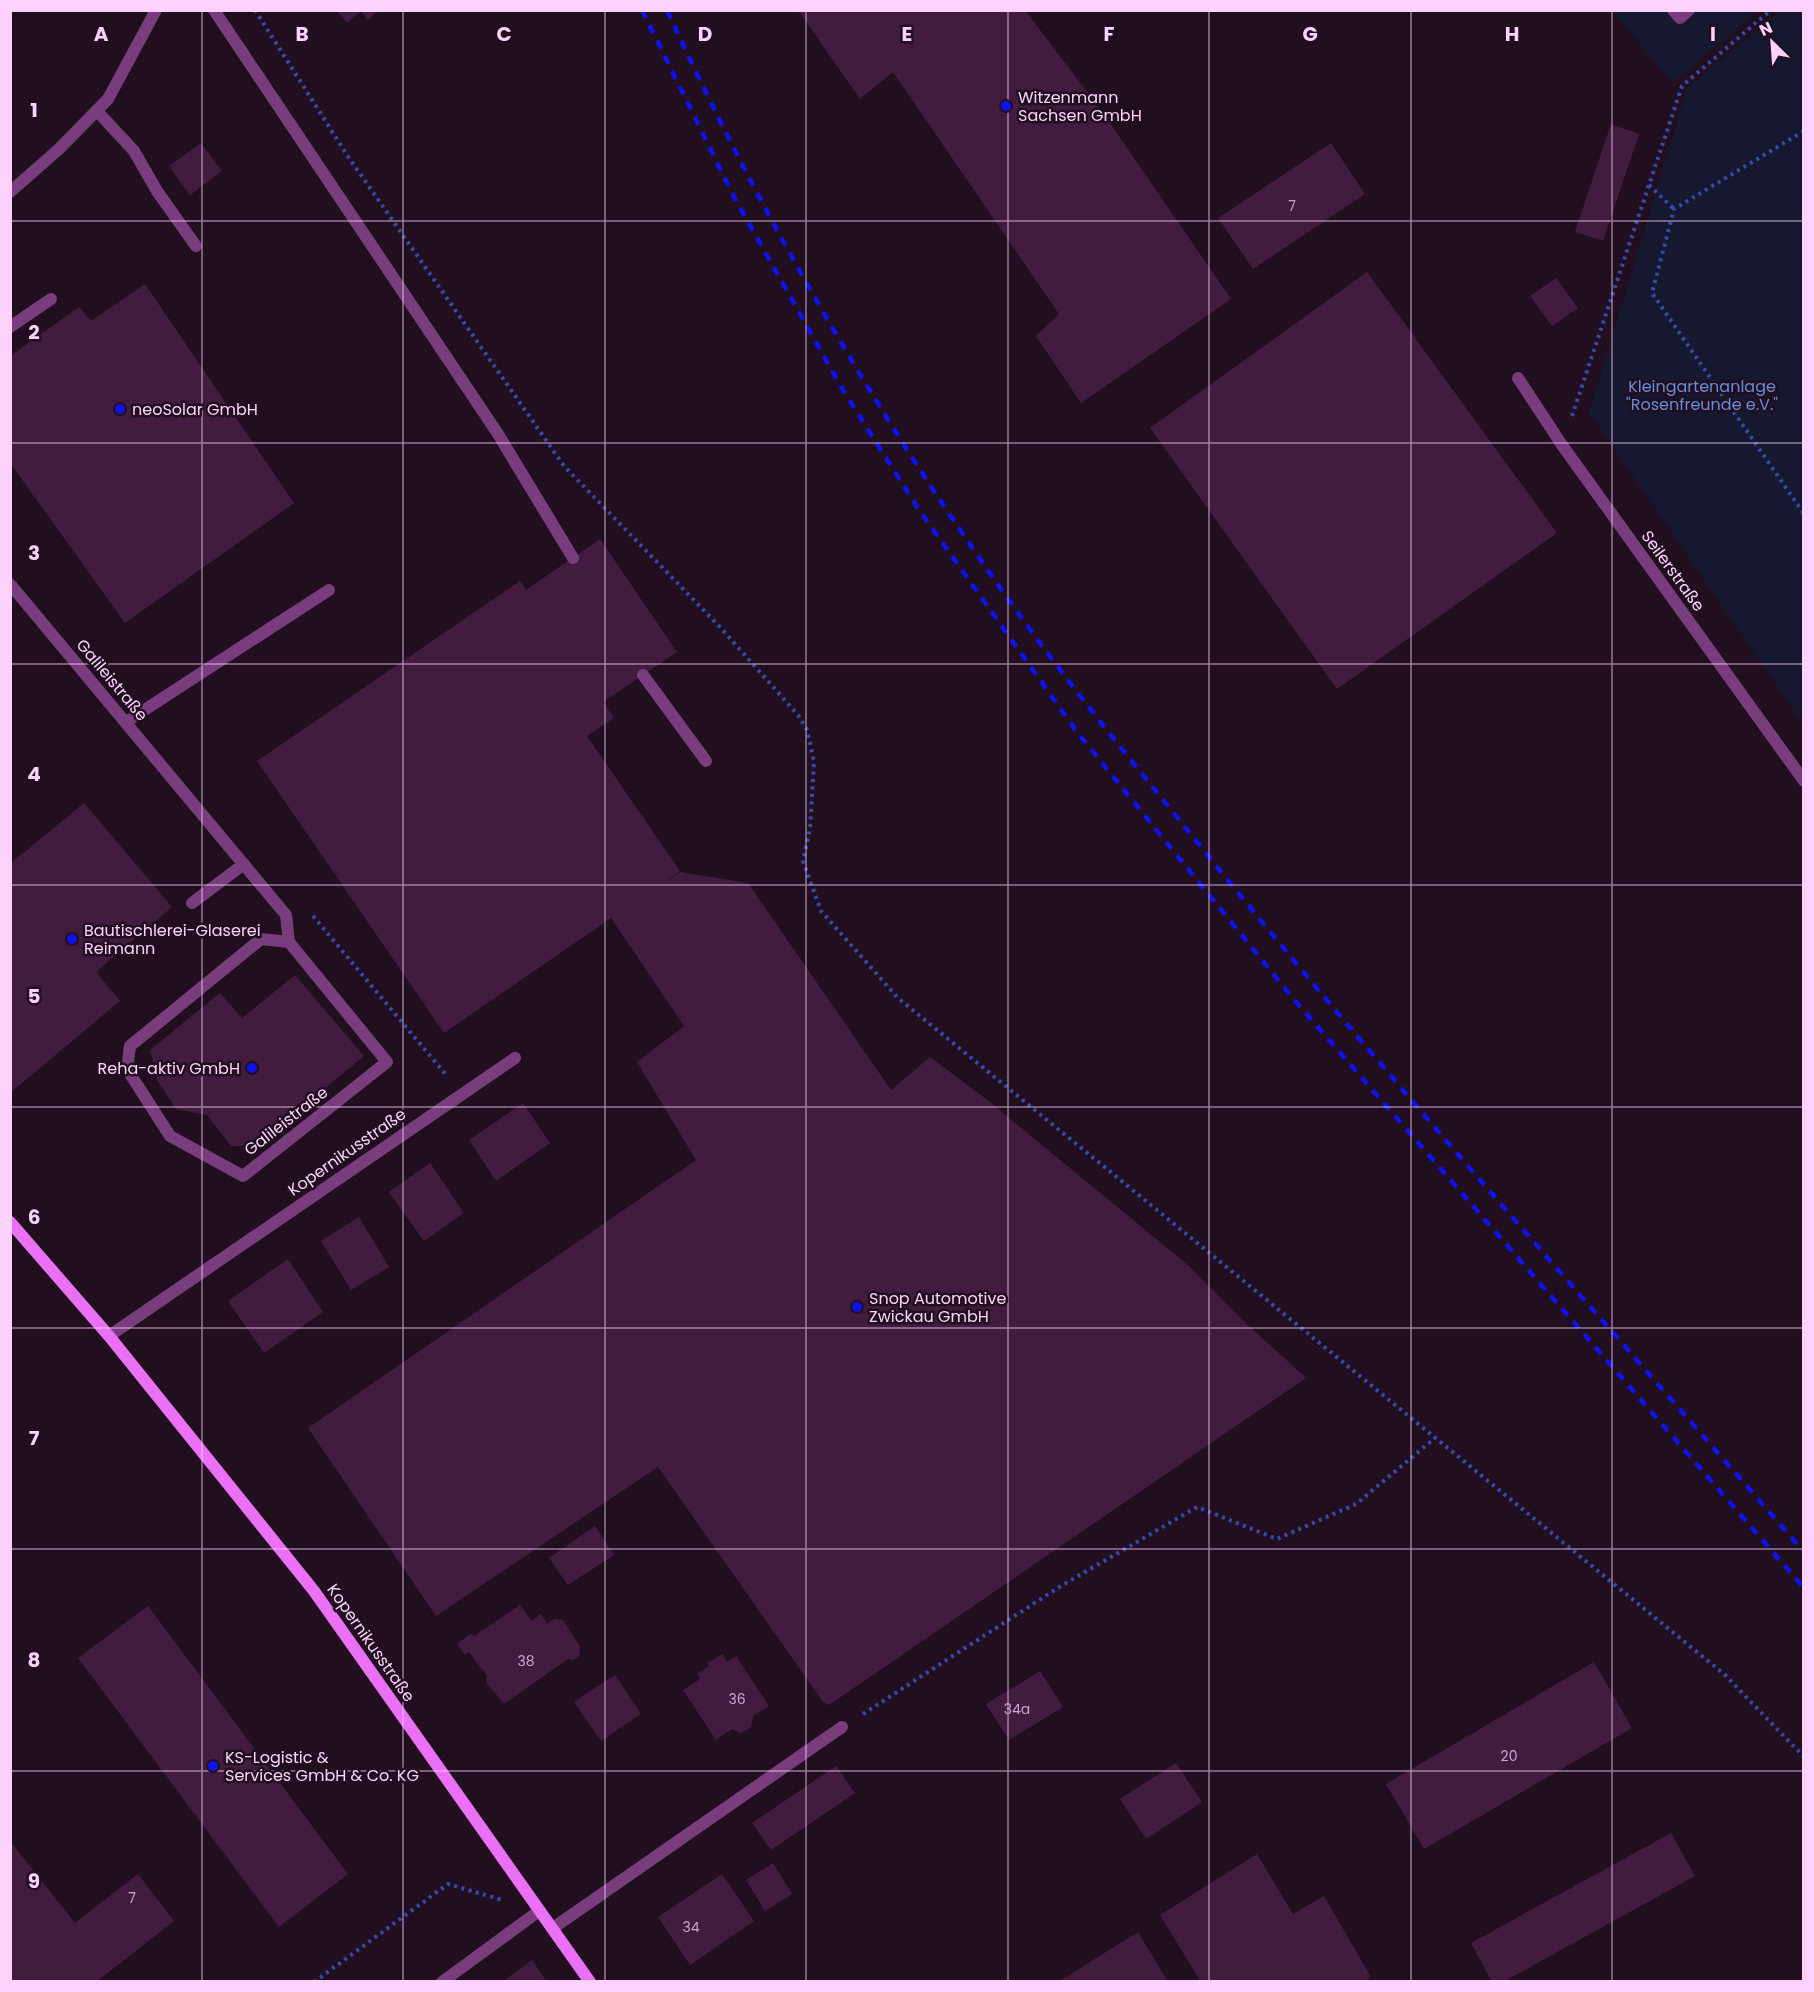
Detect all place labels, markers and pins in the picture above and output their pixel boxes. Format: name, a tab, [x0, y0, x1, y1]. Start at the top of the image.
place label: Witzenmann Sachsen GmbH	[1018, 86, 1142, 127]
marker: Witzenmann Sachsen GmbH	[999, 99, 1013, 113]
place label: neoSolar GmbH	[132, 398, 258, 421]
marker: neoSolar GmbH	[113, 402, 127, 416]
place label: Bautischlerei-Glaserei Reimann	[84, 919, 261, 960]
marker: Bautischlerei-Glaserei Reimann	[65, 932, 79, 946]
place label: Reha-aktiv GmbH	[98, 1057, 240, 1080]
marker: Reha-aktiv GmbH	[245, 1061, 259, 1075]
place label: Snop Automotive Zwickau GmbH	[869, 1287, 1007, 1328]
marker: Snop Automotive Zwickau GmbH	[850, 1300, 864, 1314]
place label: KS-Logistic & Services GmbH & Co. KG	[225, 1746, 419, 1787]
marker: KS-Logistic & Services GmbH & Co. KG	[206, 1759, 220, 1773]

